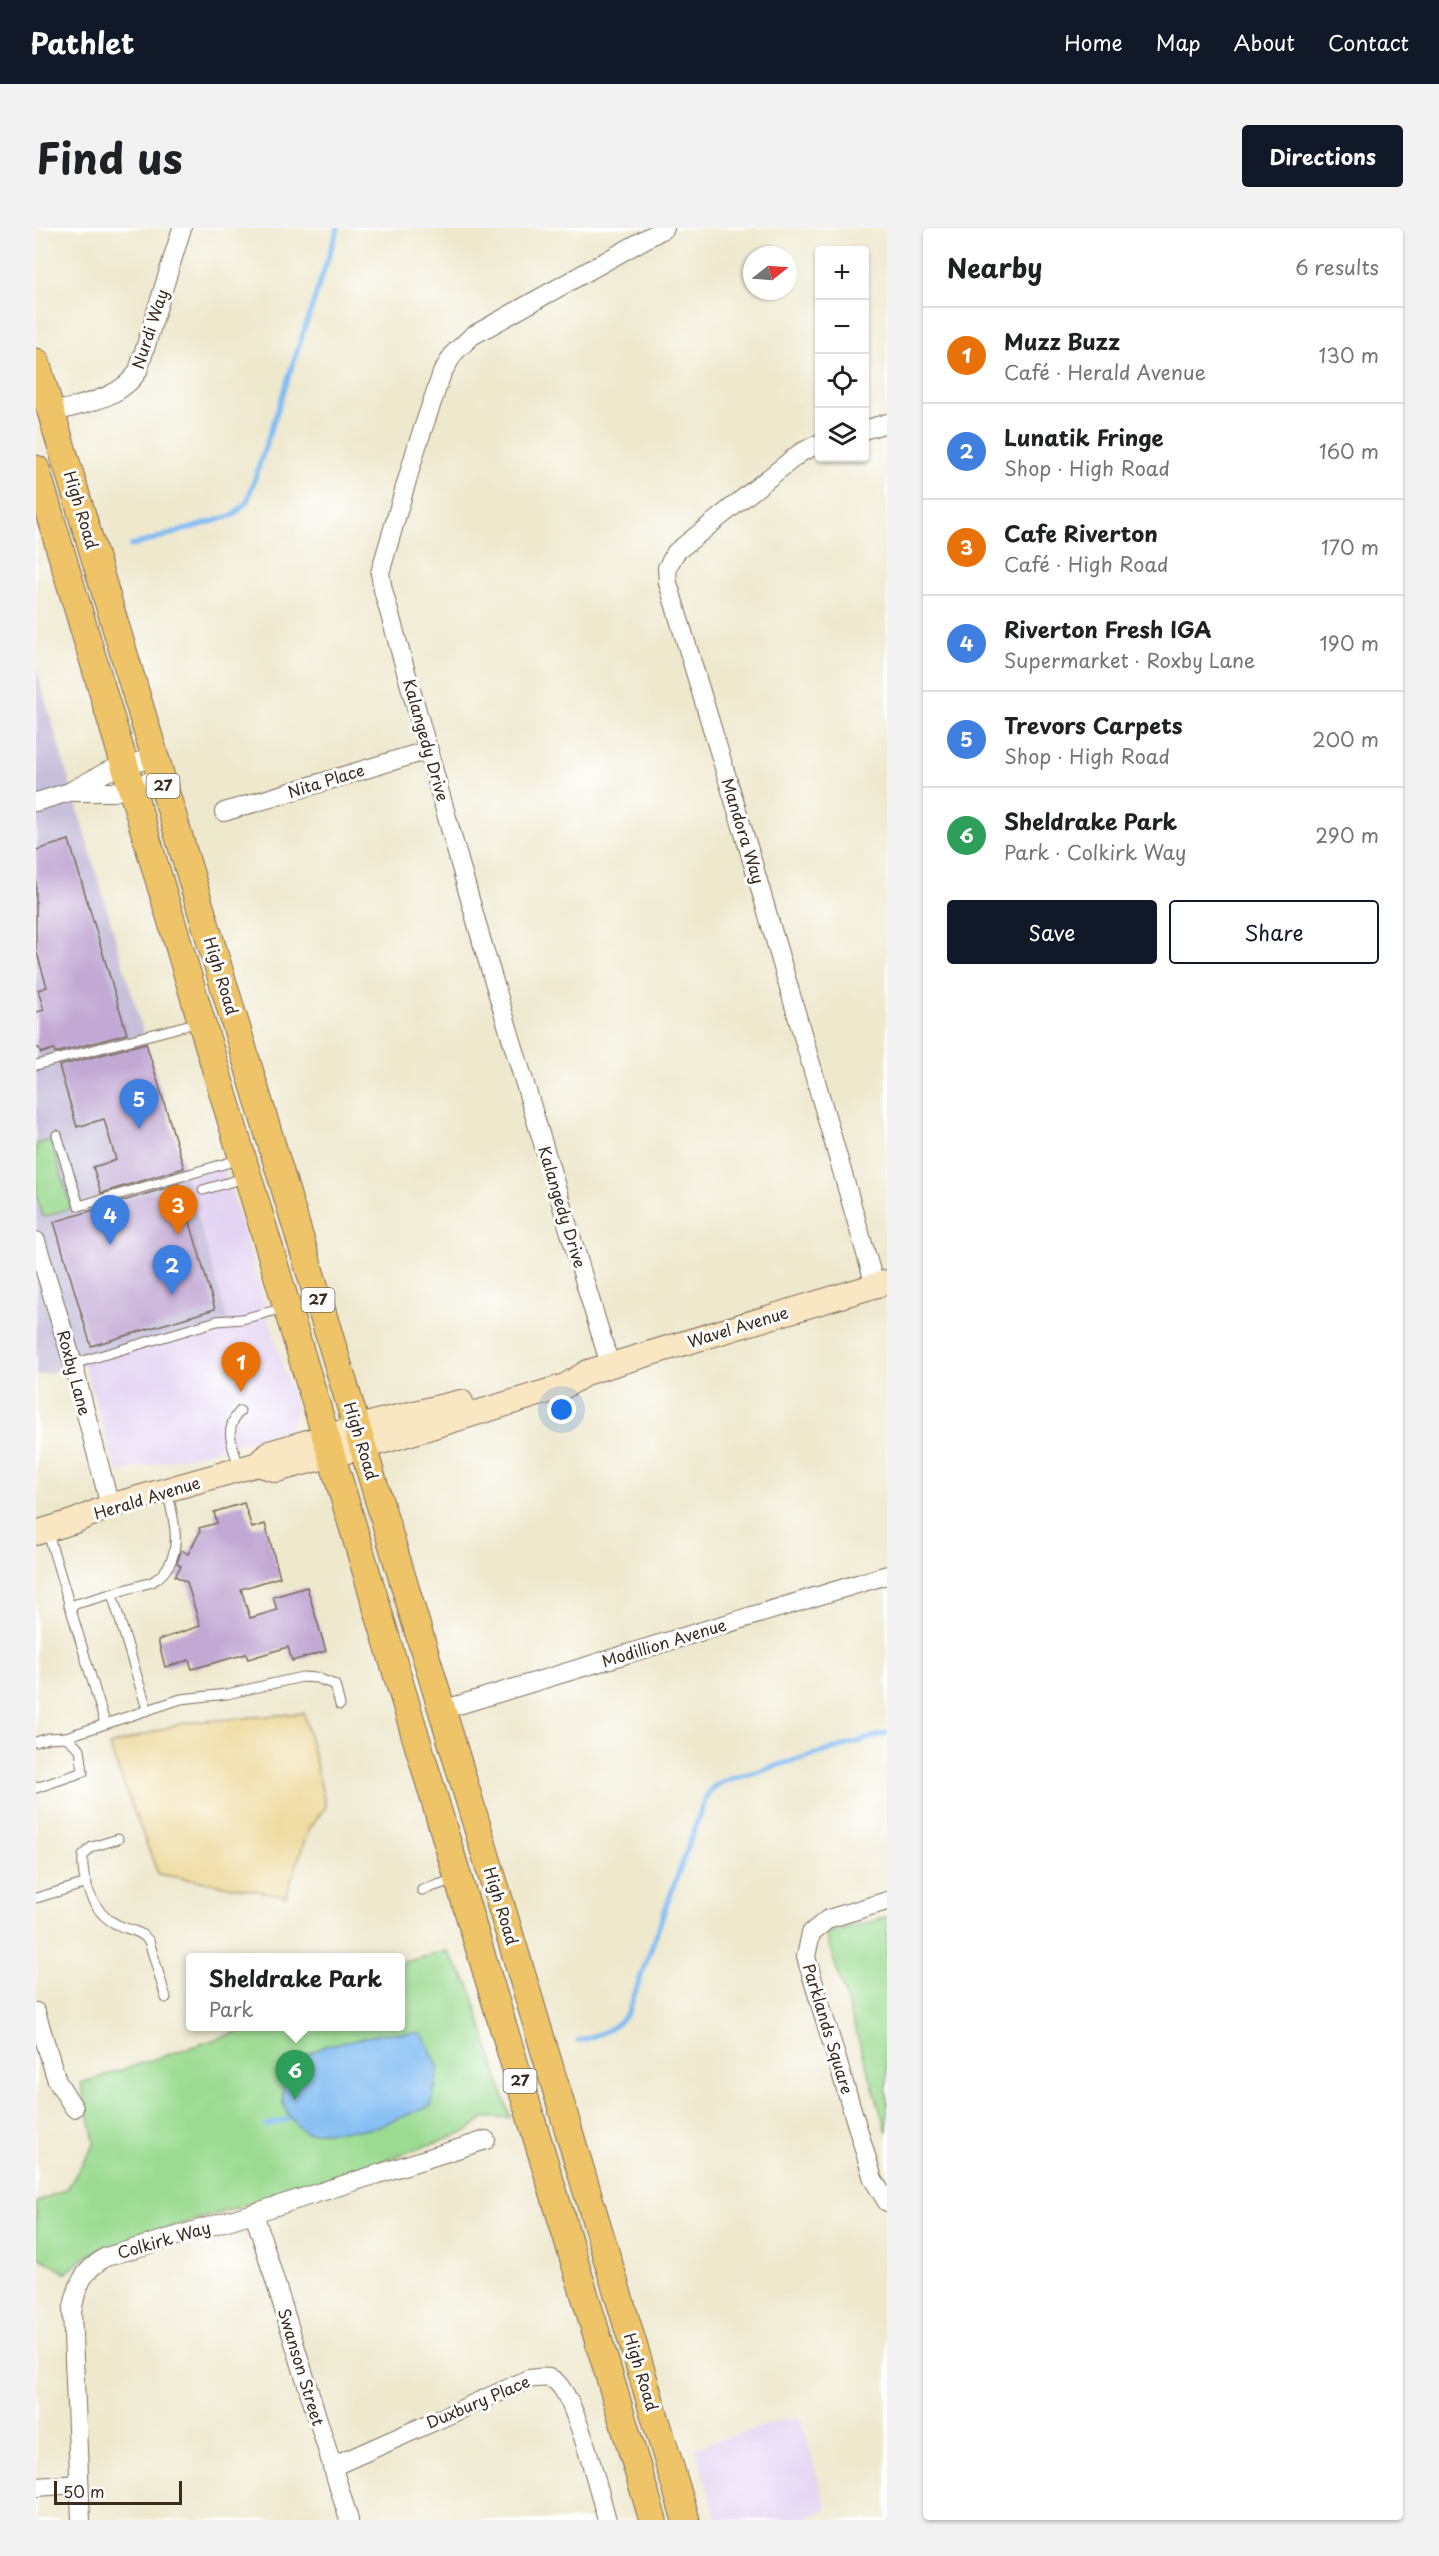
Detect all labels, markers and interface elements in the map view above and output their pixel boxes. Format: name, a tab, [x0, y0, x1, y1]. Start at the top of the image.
text: Pathlet	[30, 21, 134, 64]
text: Home	[1064, 26, 1123, 58]
text: Map	[1156, 26, 1201, 58]
text: About	[1234, 26, 1295, 58]
text: Contact	[1328, 26, 1409, 58]
text: Find us	[36, 125, 183, 188]
button: Directions	[1242, 125, 1403, 187]
north arrow	[743, 246, 797, 300]
map controls	[815, 246, 869, 462]
button: +	[815, 246, 869, 300]
text: Nearby	[947, 248, 1042, 287]
text: 6 results	[1295, 252, 1379, 282]
street label: Nurdi Way	[125, 286, 173, 372]
button: −	[815, 300, 869, 354]
text: Muzz Buzz	[1004, 324, 1120, 357]
text: 1	[962, 340, 971, 370]
text: 130 m	[1319, 340, 1379, 370]
button: locate	[815, 354, 869, 408]
text: Café · Herald Avenue	[1004, 357, 1206, 387]
button: layers	[815, 408, 869, 462]
text: Lunatik Fringe	[1004, 420, 1164, 453]
text: 2	[959, 436, 974, 466]
text: 160 m	[1319, 436, 1379, 466]
text: Shop · High Road	[1004, 453, 1170, 483]
street label: High Road	[59, 468, 105, 552]
text: Cafe Riverton	[1004, 516, 1158, 549]
text: 3	[960, 532, 973, 562]
text: 170 m	[1321, 532, 1379, 562]
text: Café · High Road	[1004, 549, 1168, 579]
text: Riverton Fresh IGA	[1004, 612, 1212, 645]
text: 4	[960, 628, 973, 658]
text: 190 m	[1320, 628, 1379, 658]
text: Supermarket · Roxby Lane	[1004, 645, 1255, 675]
street label: Kalangedy Drive	[398, 676, 456, 804]
text: Trevors Carpets	[1004, 708, 1183, 741]
text: 5	[960, 724, 973, 754]
text: 200 m	[1312, 724, 1379, 754]
text: Shop · High Road	[1004, 741, 1170, 771]
street label: Nita Place	[284, 757, 367, 803]
road number: 27	[146, 774, 180, 798]
street label: Mandora Way	[716, 775, 771, 887]
text: Sheldrake Park	[1004, 804, 1177, 837]
text: 6	[959, 820, 974, 850]
text: 290 m	[1315, 820, 1379, 850]
text: Park · Colkirk Way	[1004, 837, 1187, 867]
button: Save	[947, 900, 1157, 964]
button: Share	[1169, 900, 1379, 964]
street label: High Road	[199, 934, 245, 1018]
pin: 5	[120, 1080, 158, 1129]
street label: Kalangedy Drive	[533, 1143, 593, 1271]
pin: 3	[158, 1186, 198, 1235]
pin: 4	[90, 1196, 130, 1245]
pin: 2	[152, 1246, 192, 1295]
road number: 27	[302, 1288, 334, 1312]
street label: Wavel Avenue	[685, 1299, 791, 1353]
street label: Roxby Lane	[52, 1327, 98, 1418]
pin: 1	[222, 1342, 260, 1392]
your location	[547, 1395, 576, 1424]
street label: High Road	[339, 1399, 385, 1483]
street label: Herald Avenue	[91, 1469, 203, 1525]
street label: Modillion Avenue	[598, 1612, 729, 1672]
street label: High Road	[479, 1864, 525, 1948]
popup	[186, 1953, 405, 2031]
street label: Parklands Square	[798, 1960, 860, 2097]
text: Sheldrake Park	[209, 1961, 382, 1994]
text: Park	[209, 1994, 254, 2024]
pin: 6	[276, 2050, 314, 2100]
road number: 27	[504, 2069, 536, 2093]
street label: Colkirk Way	[114, 2214, 213, 2264]
street label: Swanson Street	[273, 2305, 331, 2429]
street label: High Road	[619, 2330, 665, 2414]
street label: Duxbury Place	[422, 2368, 533, 2434]
scale bar	[54, 2478, 182, 2506]
text: 50 m	[63, 2479, 104, 2503]

